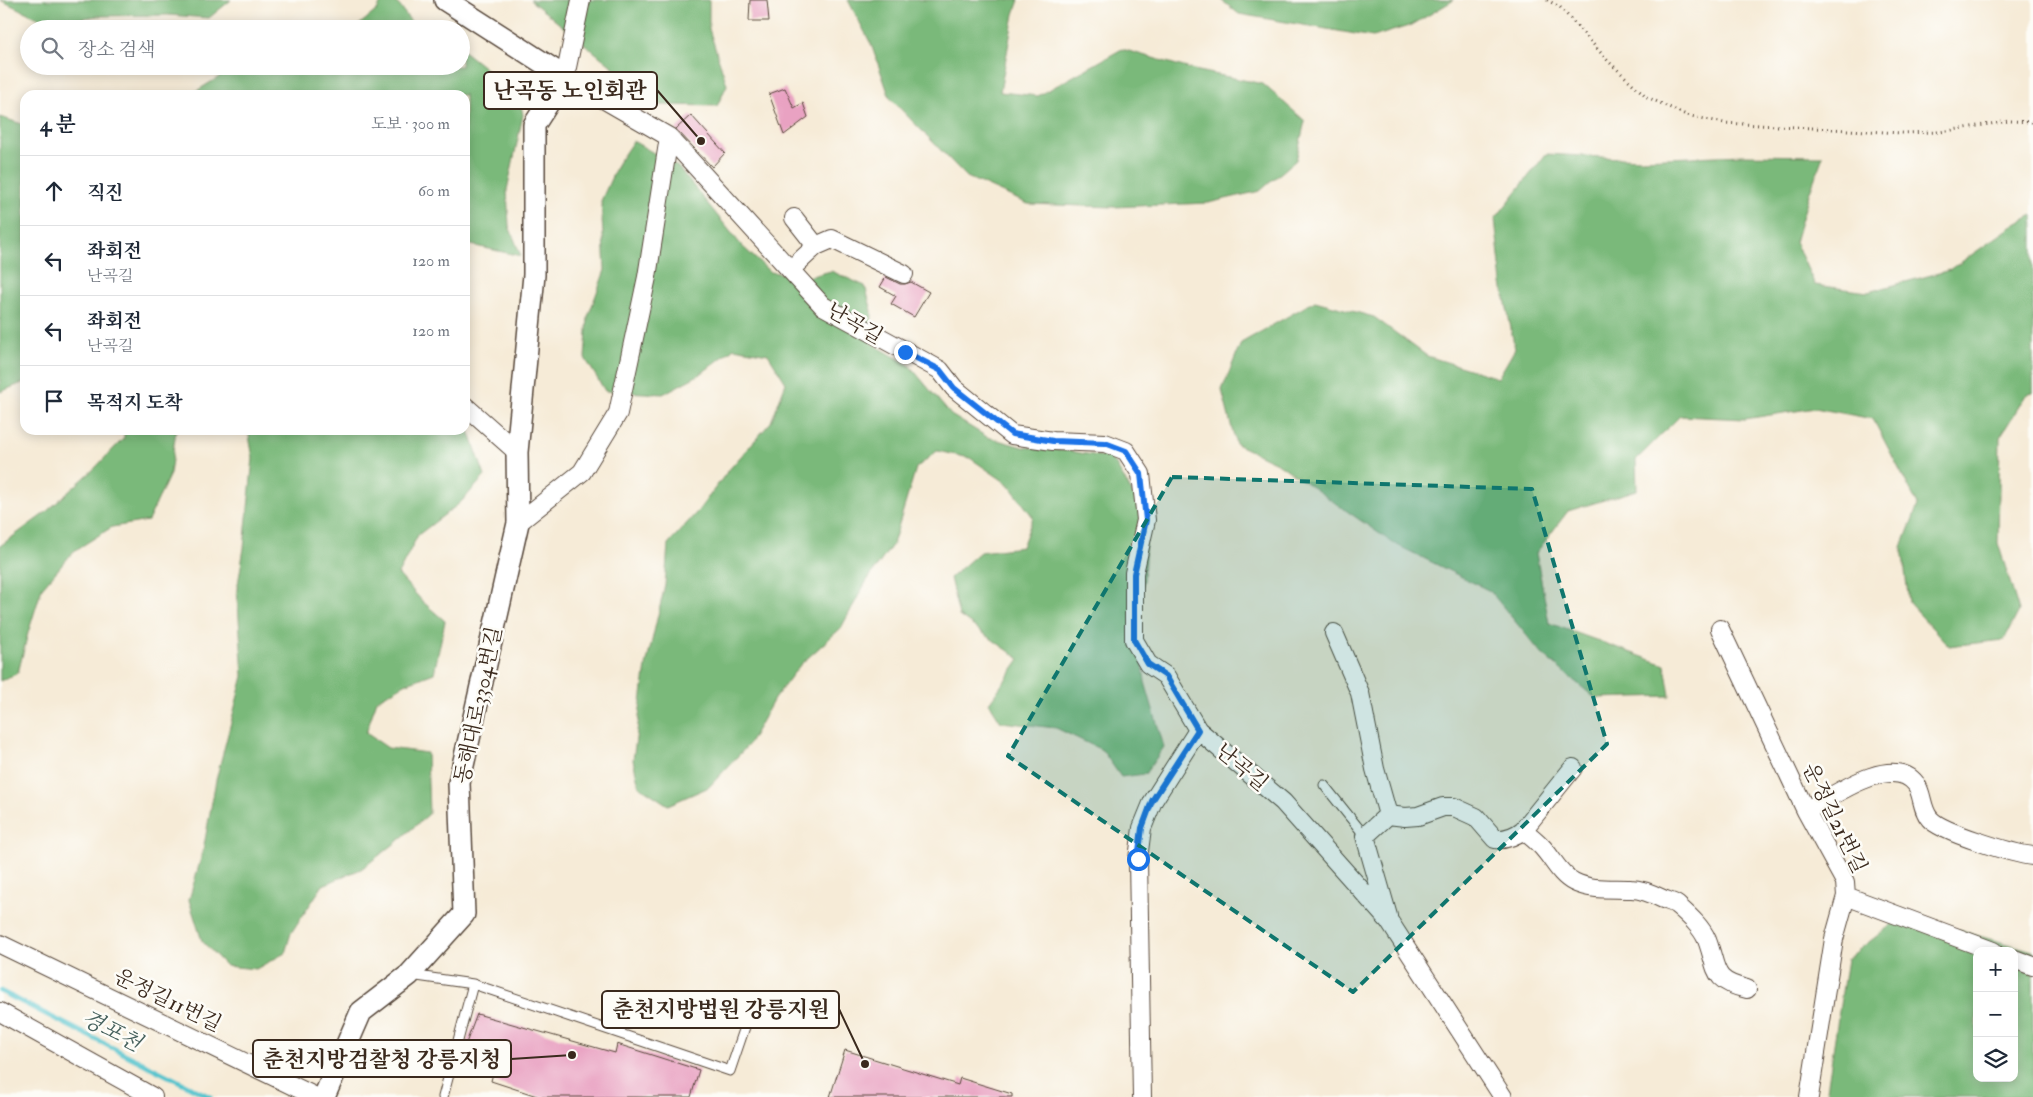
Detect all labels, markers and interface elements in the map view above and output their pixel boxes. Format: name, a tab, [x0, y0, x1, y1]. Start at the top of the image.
search box	[20, 20, 470, 75]
icon: search	[38, 34, 66, 62]
text: 장소 검색	[78, 38, 155, 62]
callout: 난곡동 노인회관	[484, 72, 657, 109]
text: 난곡동 노인회관	[493, 77, 647, 105]
text: 4 분	[40, 111, 76, 138]
text: 도보 · 300 m	[371, 114, 450, 134]
icon: ahead	[40, 177, 68, 205]
text: 직진	[87, 181, 124, 205]
text: 60 m	[418, 181, 450, 201]
text: 좌회전	[87, 239, 142, 263]
icon: left	[40, 247, 68, 275]
text: 120 m	[412, 251, 450, 271]
text: 난곡길	[87, 266, 133, 286]
street label: 난곡길	[822, 297, 888, 350]
text: 좌회전	[87, 309, 142, 333]
icon: left	[40, 317, 68, 345]
text: 120 m	[412, 321, 450, 341]
text: 난곡길	[87, 336, 133, 356]
route end	[894, 341, 917, 364]
icon: arrive	[40, 387, 68, 415]
text: 목적지 도착	[87, 391, 183, 415]
street label: 동해대로3304번길	[449, 624, 508, 786]
street label: 난곡길	[1210, 737, 1274, 797]
street label: 운정길21번길	[1796, 759, 1873, 878]
route start	[1127, 848, 1150, 871]
map controls	[1973, 947, 2018, 1082]
button: +	[1973, 947, 2018, 992]
street label: 운정길11번길	[110, 963, 226, 1038]
callout: 춘천지방법원 강릉지원	[602, 991, 839, 1028]
button: −	[1973, 992, 2018, 1037]
text: 춘천지방법원 강릉지원	[612, 996, 830, 1024]
water label: 경포천	[77, 1004, 148, 1059]
button: layers	[1973, 1037, 2018, 1082]
callout: 춘천지방검찰청 강릉지청	[253, 1040, 511, 1077]
text: 춘천지방검찰청 강릉지청	[263, 1046, 501, 1074]

